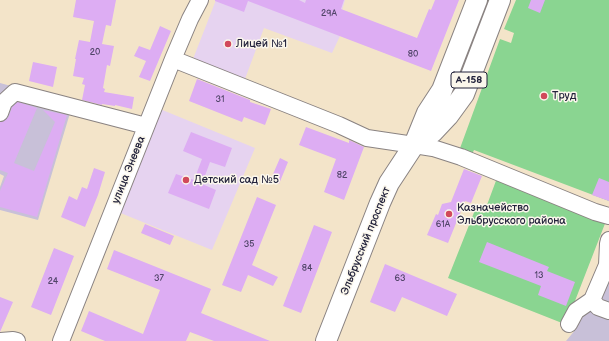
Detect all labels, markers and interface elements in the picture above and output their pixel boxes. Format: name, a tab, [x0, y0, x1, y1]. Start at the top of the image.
house number: 29А	[321, 9, 337, 19]
place label: Лицей №1	[236, 37, 287, 51]
marker: Лицей №1	[223, 39, 233, 49]
house number: 20	[90, 48, 100, 58]
house number: 80	[408, 50, 418, 60]
road number: А-158	[451, 72, 487, 88]
place label: Труд	[552, 89, 576, 103]
marker: Труд	[539, 91, 549, 101]
house number: 31	[215, 95, 225, 105]
street label: улица Энеева	[109, 134, 149, 206]
house number: 82	[337, 171, 347, 181]
place label: Детский сад №5	[194, 173, 279, 187]
marker: Детский сад №5	[181, 175, 191, 185]
street label: Эльбрусский проспект	[338, 185, 394, 297]
place label: Казначейство Эльбрусского района	[457, 201, 566, 227]
marker: Казначейство Эльбрусского района	[444, 209, 454, 219]
house number: 61А	[436, 220, 450, 230]
house number: 35	[244, 240, 254, 250]
house number: 84	[302, 264, 312, 274]
house number: 13	[534, 271, 544, 281]
house number: 37	[154, 274, 164, 284]
house number: 63	[394, 274, 406, 284]
house number: 24	[48, 277, 58, 287]

